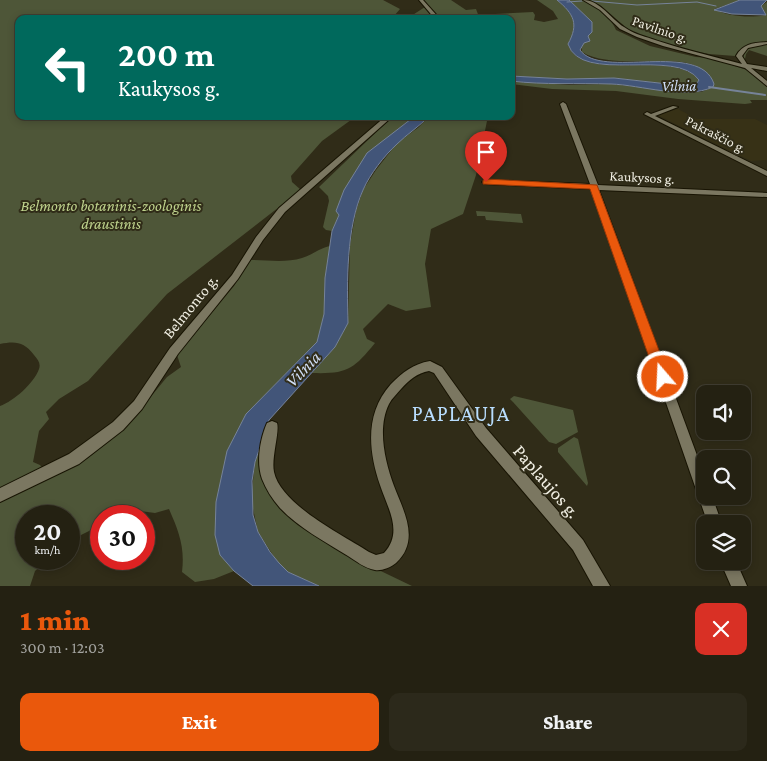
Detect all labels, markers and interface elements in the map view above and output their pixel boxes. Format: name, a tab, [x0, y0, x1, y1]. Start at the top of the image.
street label: Pavilnio g.	[630, 12, 690, 46]
icon: left	[35, 35, 100, 100]
text: 200 m	[118, 35, 215, 74]
text: Kaukysos g.	[118, 76, 220, 101]
water label: Vilnia	[662, 78, 696, 94]
street label: Pakraščio g.	[683, 112, 749, 156]
pin	[465, 131, 507, 182]
icon: arrive	[472, 138, 500, 166]
street label: Kaukysos g.	[609, 167, 675, 187]
park label: Belmonto botaninis-zoologinis draustinis	[21, 197, 202, 232]
street label: Belmonto g.	[160, 271, 222, 342]
water label: Vilnia	[281, 347, 325, 391]
position arrow	[636, 350, 688, 402]
map controls	[696, 385, 751, 570]
button: sound	[696, 385, 751, 440]
district label: PAPLAUJA	[412, 401, 510, 426]
street label: Paplaujos g.	[508, 440, 584, 523]
button: search	[696, 450, 751, 505]
speed limit sign: 30	[90, 505, 155, 570]
button: layers	[696, 515, 751, 570]
text: 20	[34, 518, 61, 545]
text: km/h	[35, 543, 60, 557]
text: 1 min	[20, 603, 90, 636]
button: close	[695, 603, 747, 655]
text: 300 m · 12:03	[20, 639, 104, 656]
button: Exit	[20, 693, 379, 751]
button: Share	[389, 693, 747, 751]

